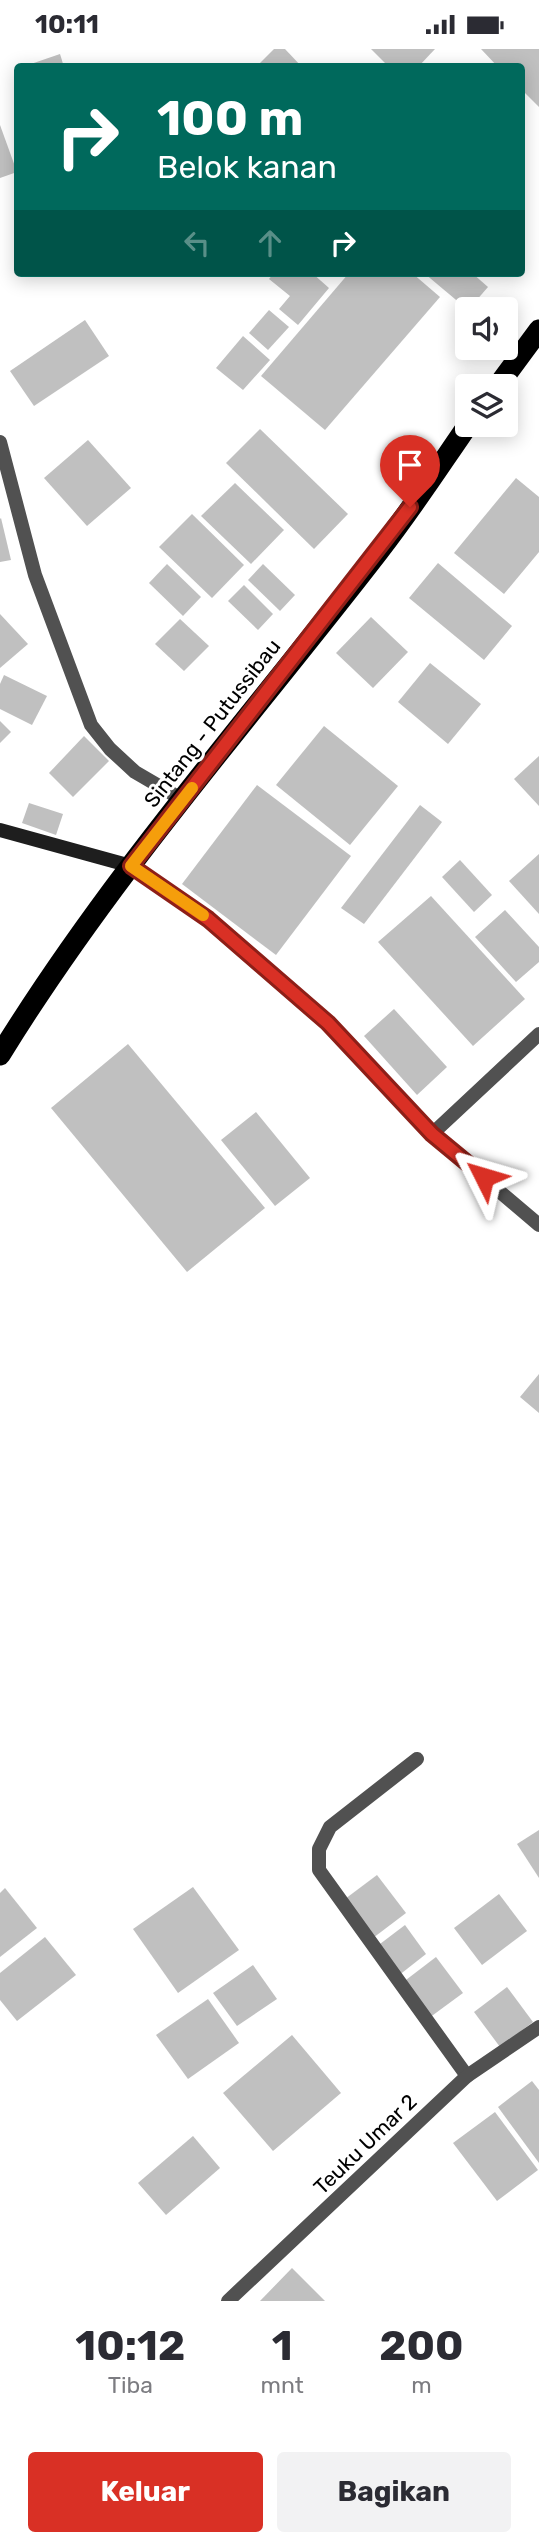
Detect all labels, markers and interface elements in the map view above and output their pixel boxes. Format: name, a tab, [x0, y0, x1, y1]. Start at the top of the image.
text: 10:11	[35, 9, 99, 40]
text: 100 m	[157, 89, 303, 147]
icon: right	[42, 91, 133, 182]
text: Belok kanan	[157, 148, 337, 186]
icon: left	[178, 224, 216, 262]
icon: ahead	[251, 224, 289, 262]
icon: right	[324, 224, 362, 262]
map controls	[455, 297, 518, 437]
button: sound	[455, 297, 518, 360]
button: layers	[455, 374, 518, 437]
pin	[380, 435, 440, 507]
icon: arrive	[391, 446, 429, 484]
street label: Sintang - Putussibau	[139, 634, 285, 812]
position arrow	[447, 1140, 521, 1214]
street label: Teuku Umar 2	[308, 2089, 422, 2199]
text: 10:12	[75, 2321, 185, 2371]
text: 1	[272, 2321, 293, 2371]
text: 200	[379, 2321, 464, 2371]
text: Tiba	[108, 2371, 153, 2399]
text: mnt	[261, 2371, 304, 2399]
text: m	[411, 2371, 432, 2399]
button: Keluar	[28, 2452, 263, 2532]
button: Bagikan	[277, 2452, 511, 2532]

